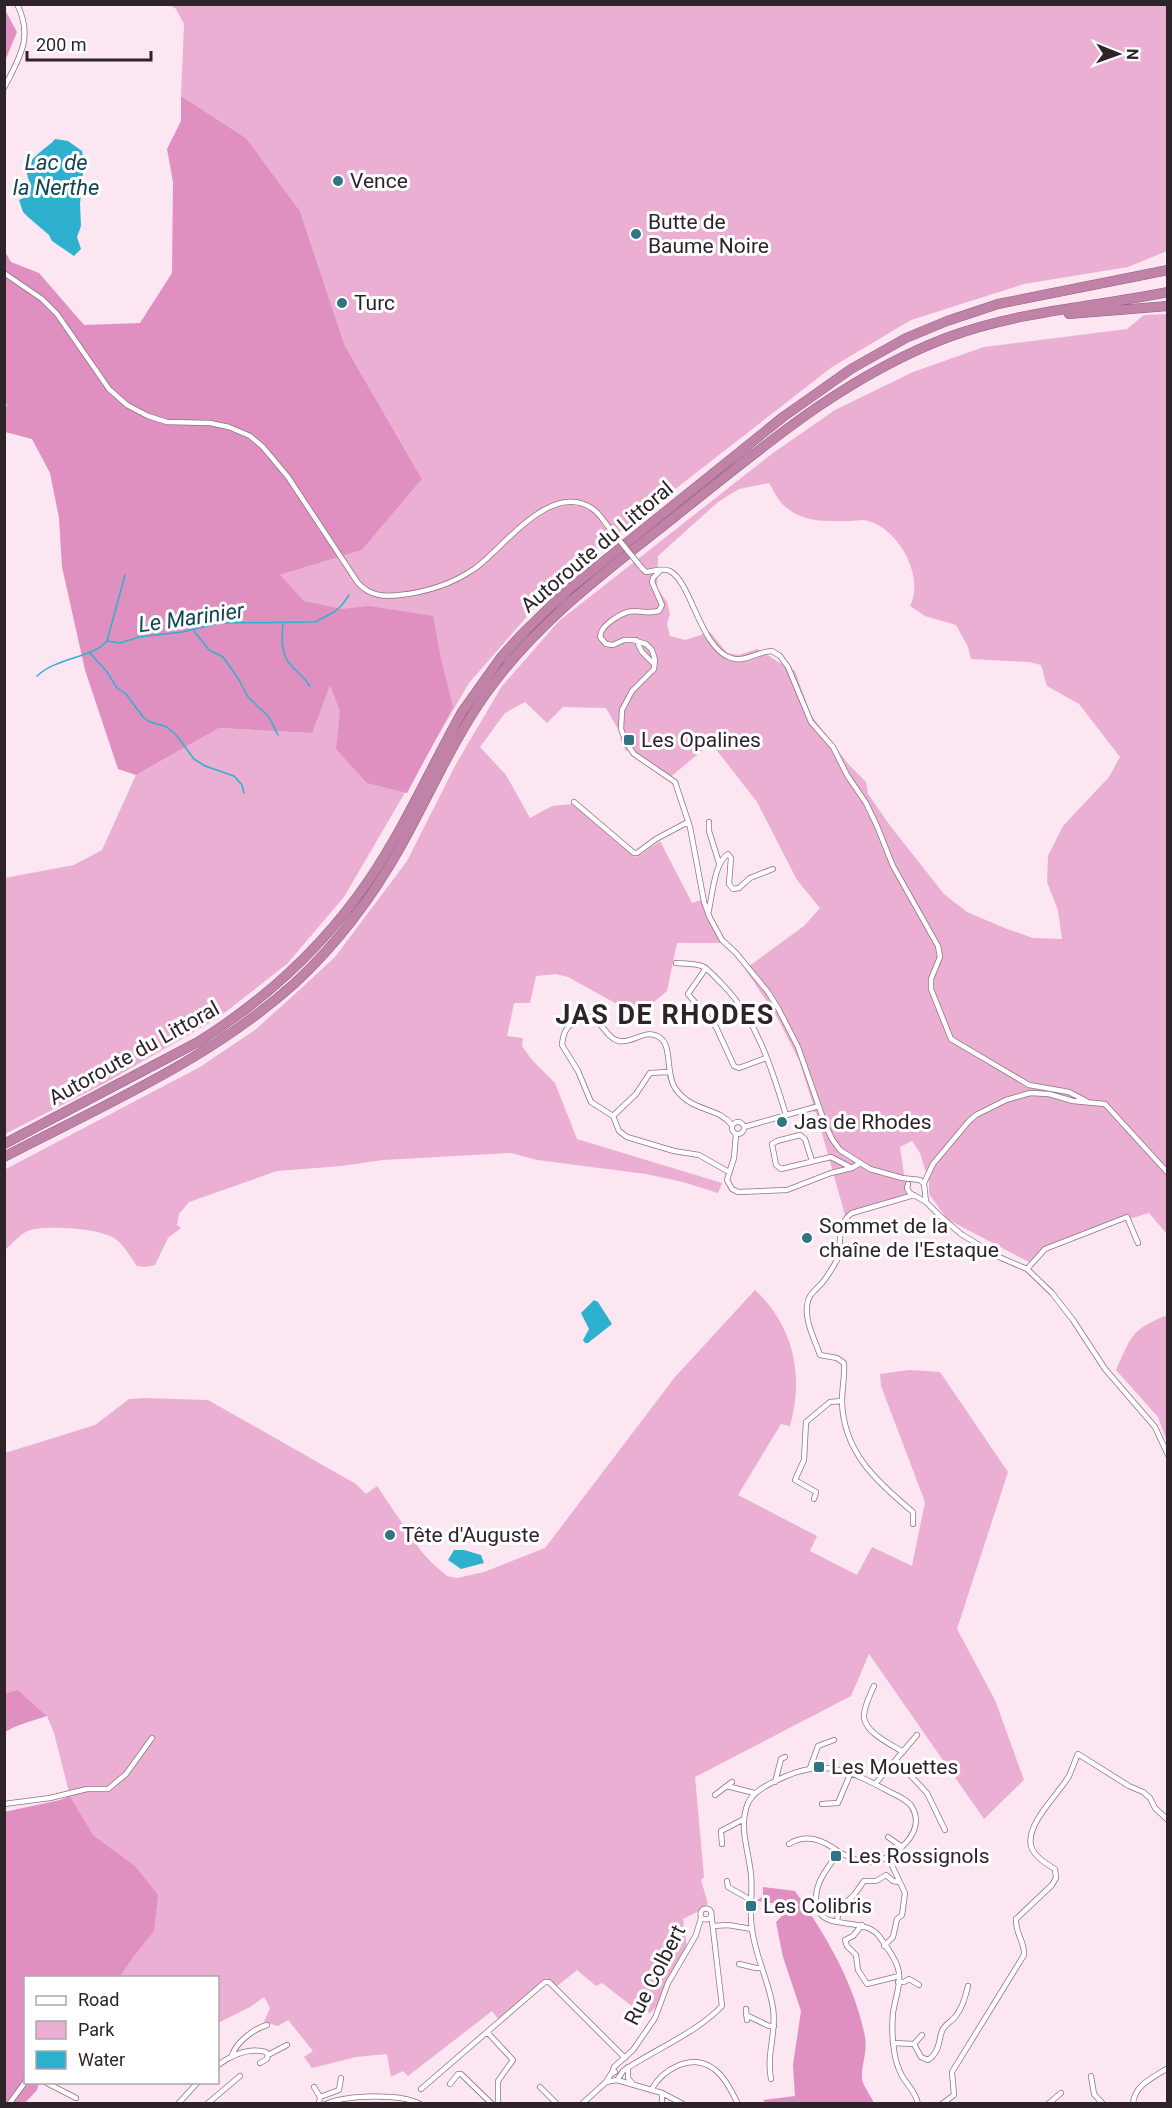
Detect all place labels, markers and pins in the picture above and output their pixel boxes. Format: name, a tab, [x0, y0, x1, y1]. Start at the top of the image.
place label: Vence	[350, 169, 408, 193]
marker: Vence	[331, 174, 345, 188]
place label: Butte de Baume Noire	[648, 210, 769, 258]
marker: Butte de Baume Noire	[629, 227, 643, 241]
place label: Turc	[354, 291, 395, 315]
marker: Turc	[335, 296, 349, 310]
place label: Les Opalines	[641, 728, 761, 752]
marker: Les Opalines	[622, 733, 636, 747]
place label: Jas de Rhodes	[794, 1110, 932, 1134]
marker: Jas de Rhodes	[775, 1115, 789, 1129]
place label: Sommet de la chaîne de l'Estaque	[819, 1214, 999, 1262]
marker: Sommet de la chaîne de l'Estaque	[800, 1231, 814, 1245]
place label: Tête d'Auguste	[402, 1523, 540, 1547]
marker: Tête d'Auguste	[383, 1528, 397, 1542]
place label: Les Mouettes	[831, 1755, 958, 1779]
marker: Les Mouettes	[812, 1760, 826, 1774]
place label: Les Rossignols	[848, 1844, 990, 1868]
marker: Les Rossignols	[829, 1849, 843, 1863]
place label: Les Colibris	[763, 1894, 872, 1918]
marker: Les Colibris	[744, 1899, 758, 1913]

